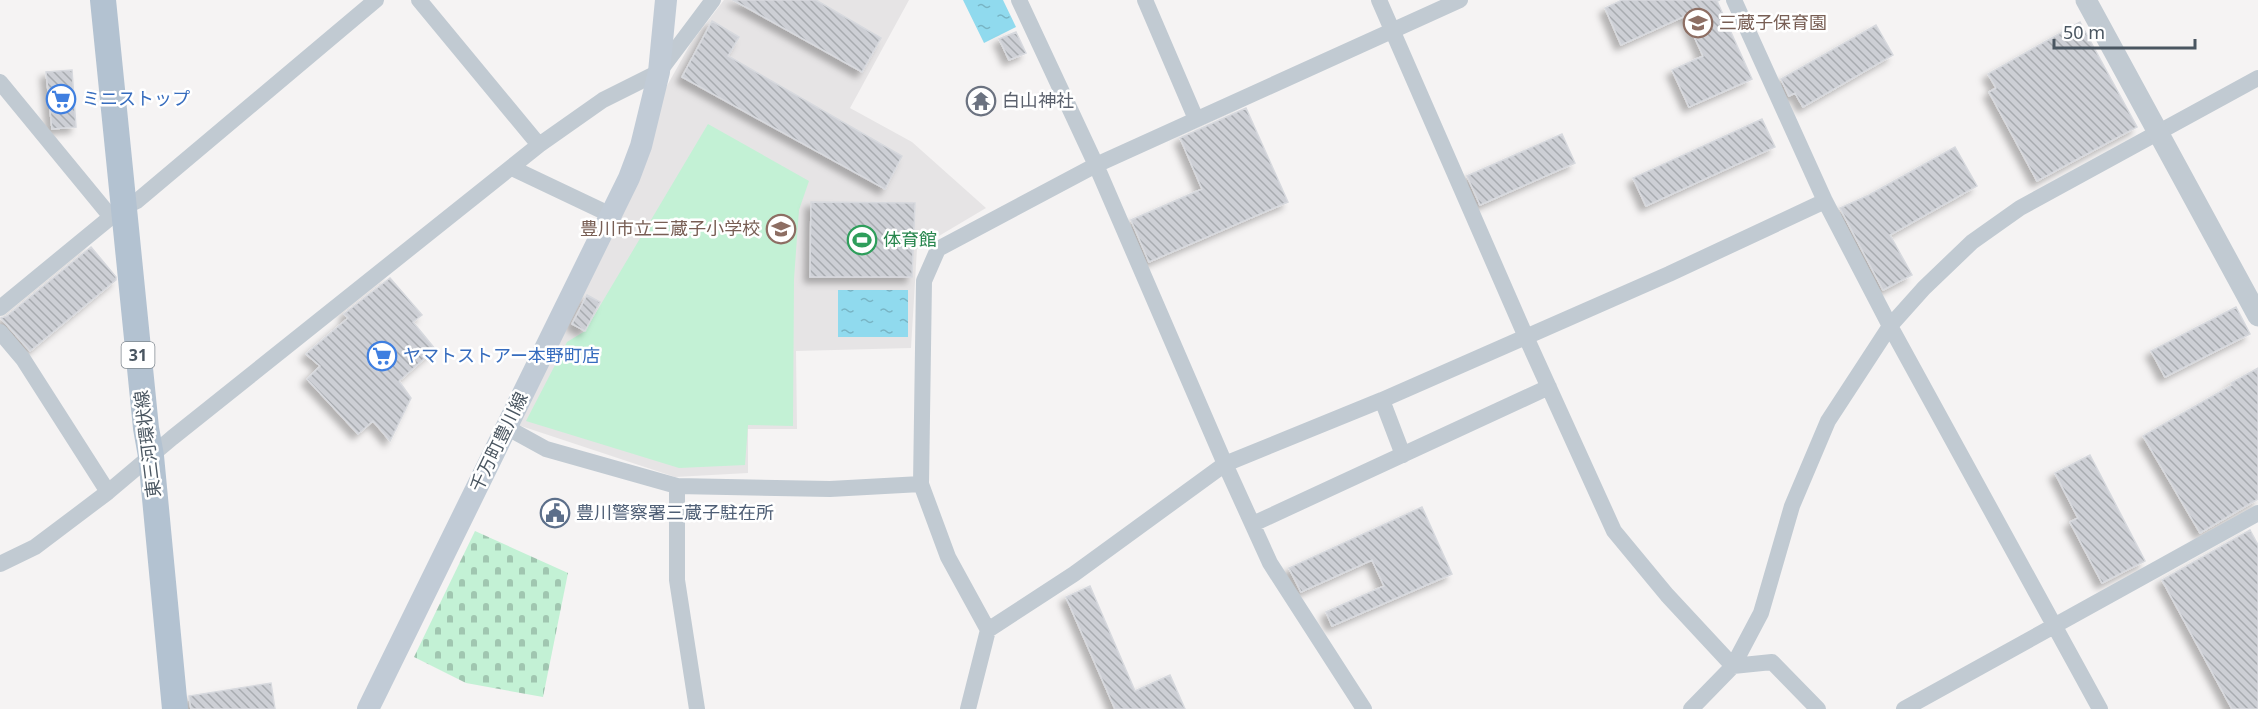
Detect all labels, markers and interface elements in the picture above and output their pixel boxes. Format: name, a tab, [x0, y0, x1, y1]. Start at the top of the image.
school or university icon: 三蔵子保育園	[1682, 7, 1714, 39]
place label: 三蔵子保育園	[1719, 10, 1827, 34]
scale bar	[2054, 12, 2195, 50]
text: 50 m	[2063, 20, 2105, 44]
supermarket icon: ミニストップ	[45, 83, 77, 115]
temple icon: 白山神社	[965, 85, 997, 117]
place label: ミニストップ	[82, 86, 190, 110]
place label: 白山神社	[1002, 88, 1074, 112]
school or university icon: 豊川市立三蔵子小学校	[765, 213, 797, 245]
place label: 豊川市立三蔵子小学校	[580, 216, 760, 240]
sports icon: 体育館	[846, 224, 878, 256]
place label: 体育館	[883, 227, 937, 251]
supermarket icon: ヤマトストアー本野町店	[366, 340, 398, 372]
road number: 31	[122, 342, 154, 368]
place label: ヤマトストアー本野町店	[403, 343, 600, 367]
street label: 千万町豊川線	[464, 388, 533, 495]
street label: 東三河環状線	[129, 389, 165, 499]
public building icon: 豊川警察署三蔵子駐在所	[539, 497, 571, 529]
place label: 豊川警察署三蔵子駐在所	[576, 500, 774, 524]

